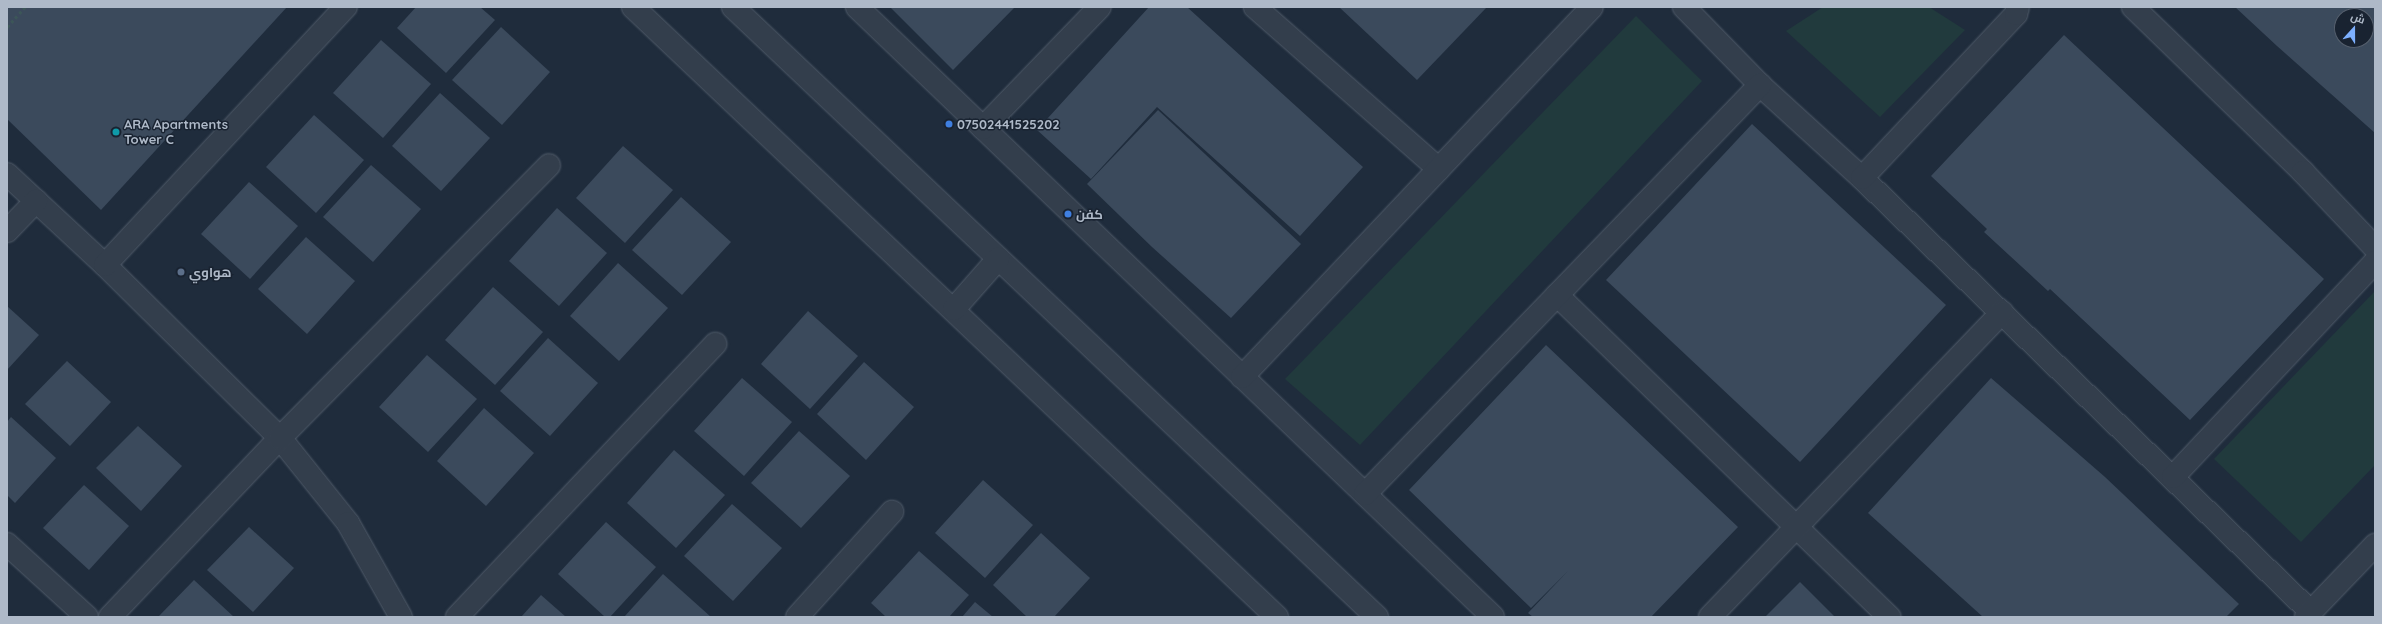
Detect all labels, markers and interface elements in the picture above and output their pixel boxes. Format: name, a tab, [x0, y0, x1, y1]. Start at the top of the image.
north arrow	[2334, 8, 2374, 48]
text: ش	[2349, 9, 2367, 27]
place label: 07502441525202	[957, 116, 1060, 132]
place label: ARA Apartments Tower C	[124, 117, 228, 148]
marker: 07502441525202	[944, 119, 954, 129]
marker: ARA Apartments Tower C	[111, 127, 121, 137]
place label: كفن	[1076, 206, 1103, 222]
marker: كفن	[1063, 209, 1073, 219]
place label: هواوي	[189, 264, 231, 280]
marker: هواوي	[176, 267, 186, 277]

